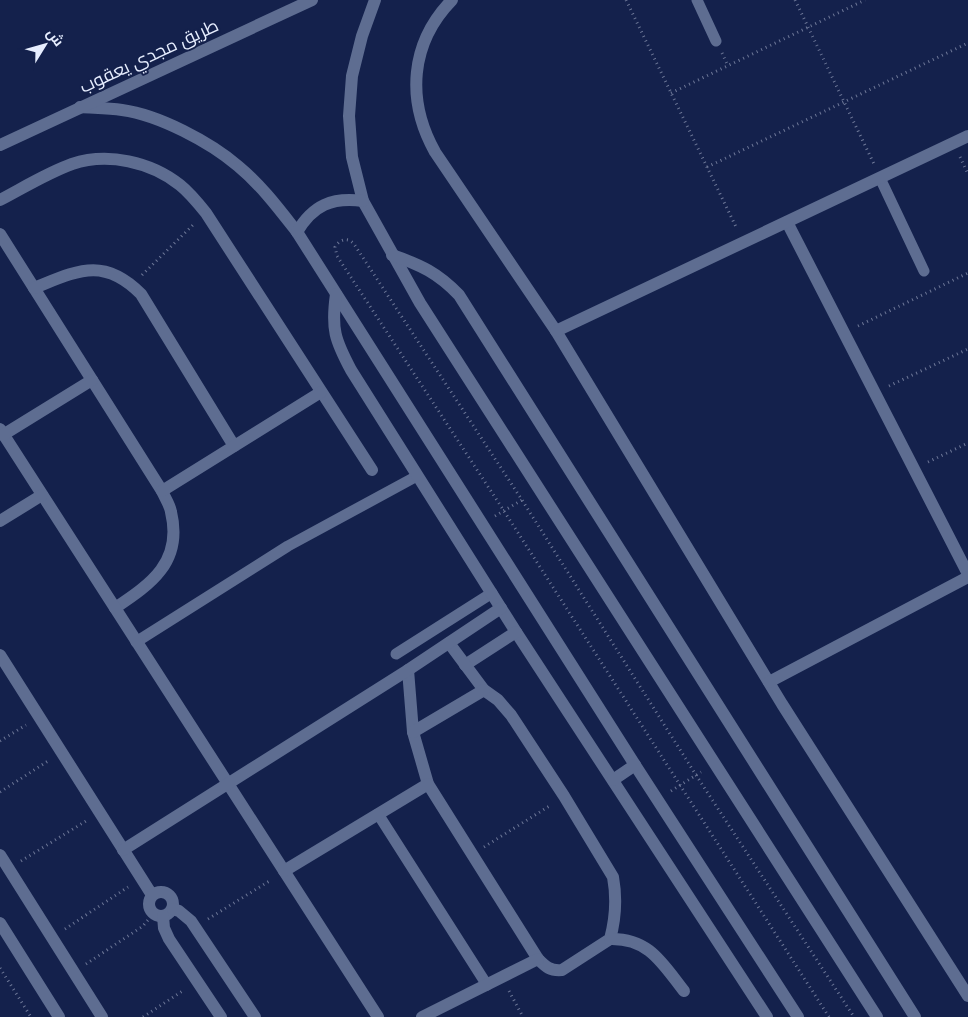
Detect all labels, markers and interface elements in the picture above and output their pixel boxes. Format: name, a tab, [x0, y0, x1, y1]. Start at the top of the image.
street label: طريق مجدي يعقوب	[75, 12, 223, 101]
north arrow	[20, 20, 70, 70]
text: ش	[43, 24, 69, 50]

